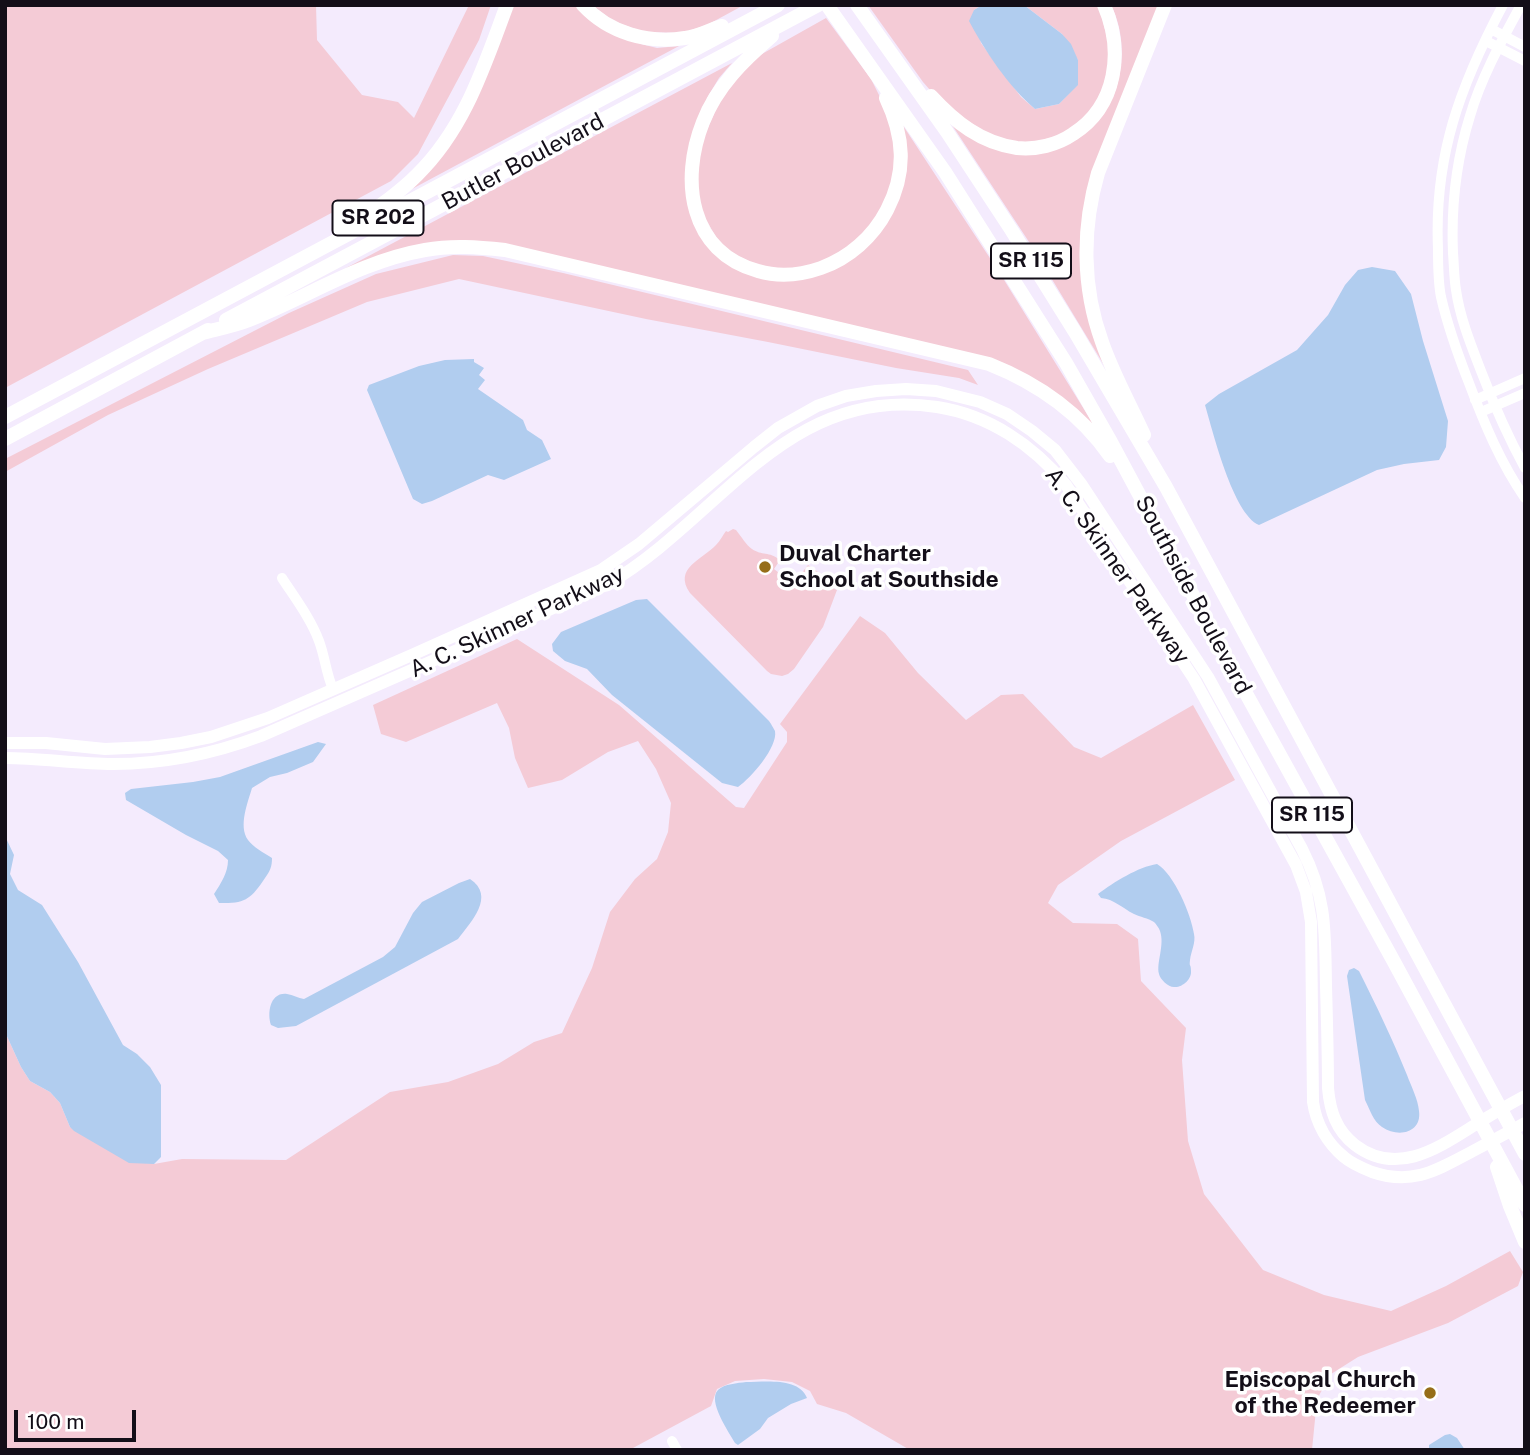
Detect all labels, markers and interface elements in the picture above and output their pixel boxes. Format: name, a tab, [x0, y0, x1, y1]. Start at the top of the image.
street label: Butler Boulevard	[437, 108, 609, 216]
road number: SR 202	[332, 200, 424, 235]
road number: SR 115	[991, 244, 1071, 278]
street label: A. C. Skinner Parkway	[1039, 462, 1195, 670]
street label: Southside Boulevard	[1129, 491, 1257, 699]
place label: Duval Charter School at Southside	[779, 540, 999, 594]
marker: Duval Charter School at Southside	[757, 559, 773, 575]
street label: A. C. Skinner Parkway	[405, 560, 629, 684]
road number: SR 115	[1272, 798, 1352, 832]
place label: Episcopal Church of the Redeemer	[1224, 1366, 1416, 1420]
marker: Episcopal Church of the Redeemer	[1422, 1385, 1438, 1401]
scale bar	[18, 1396, 140, 1440]
text: 100 m	[27, 1409, 84, 1434]

